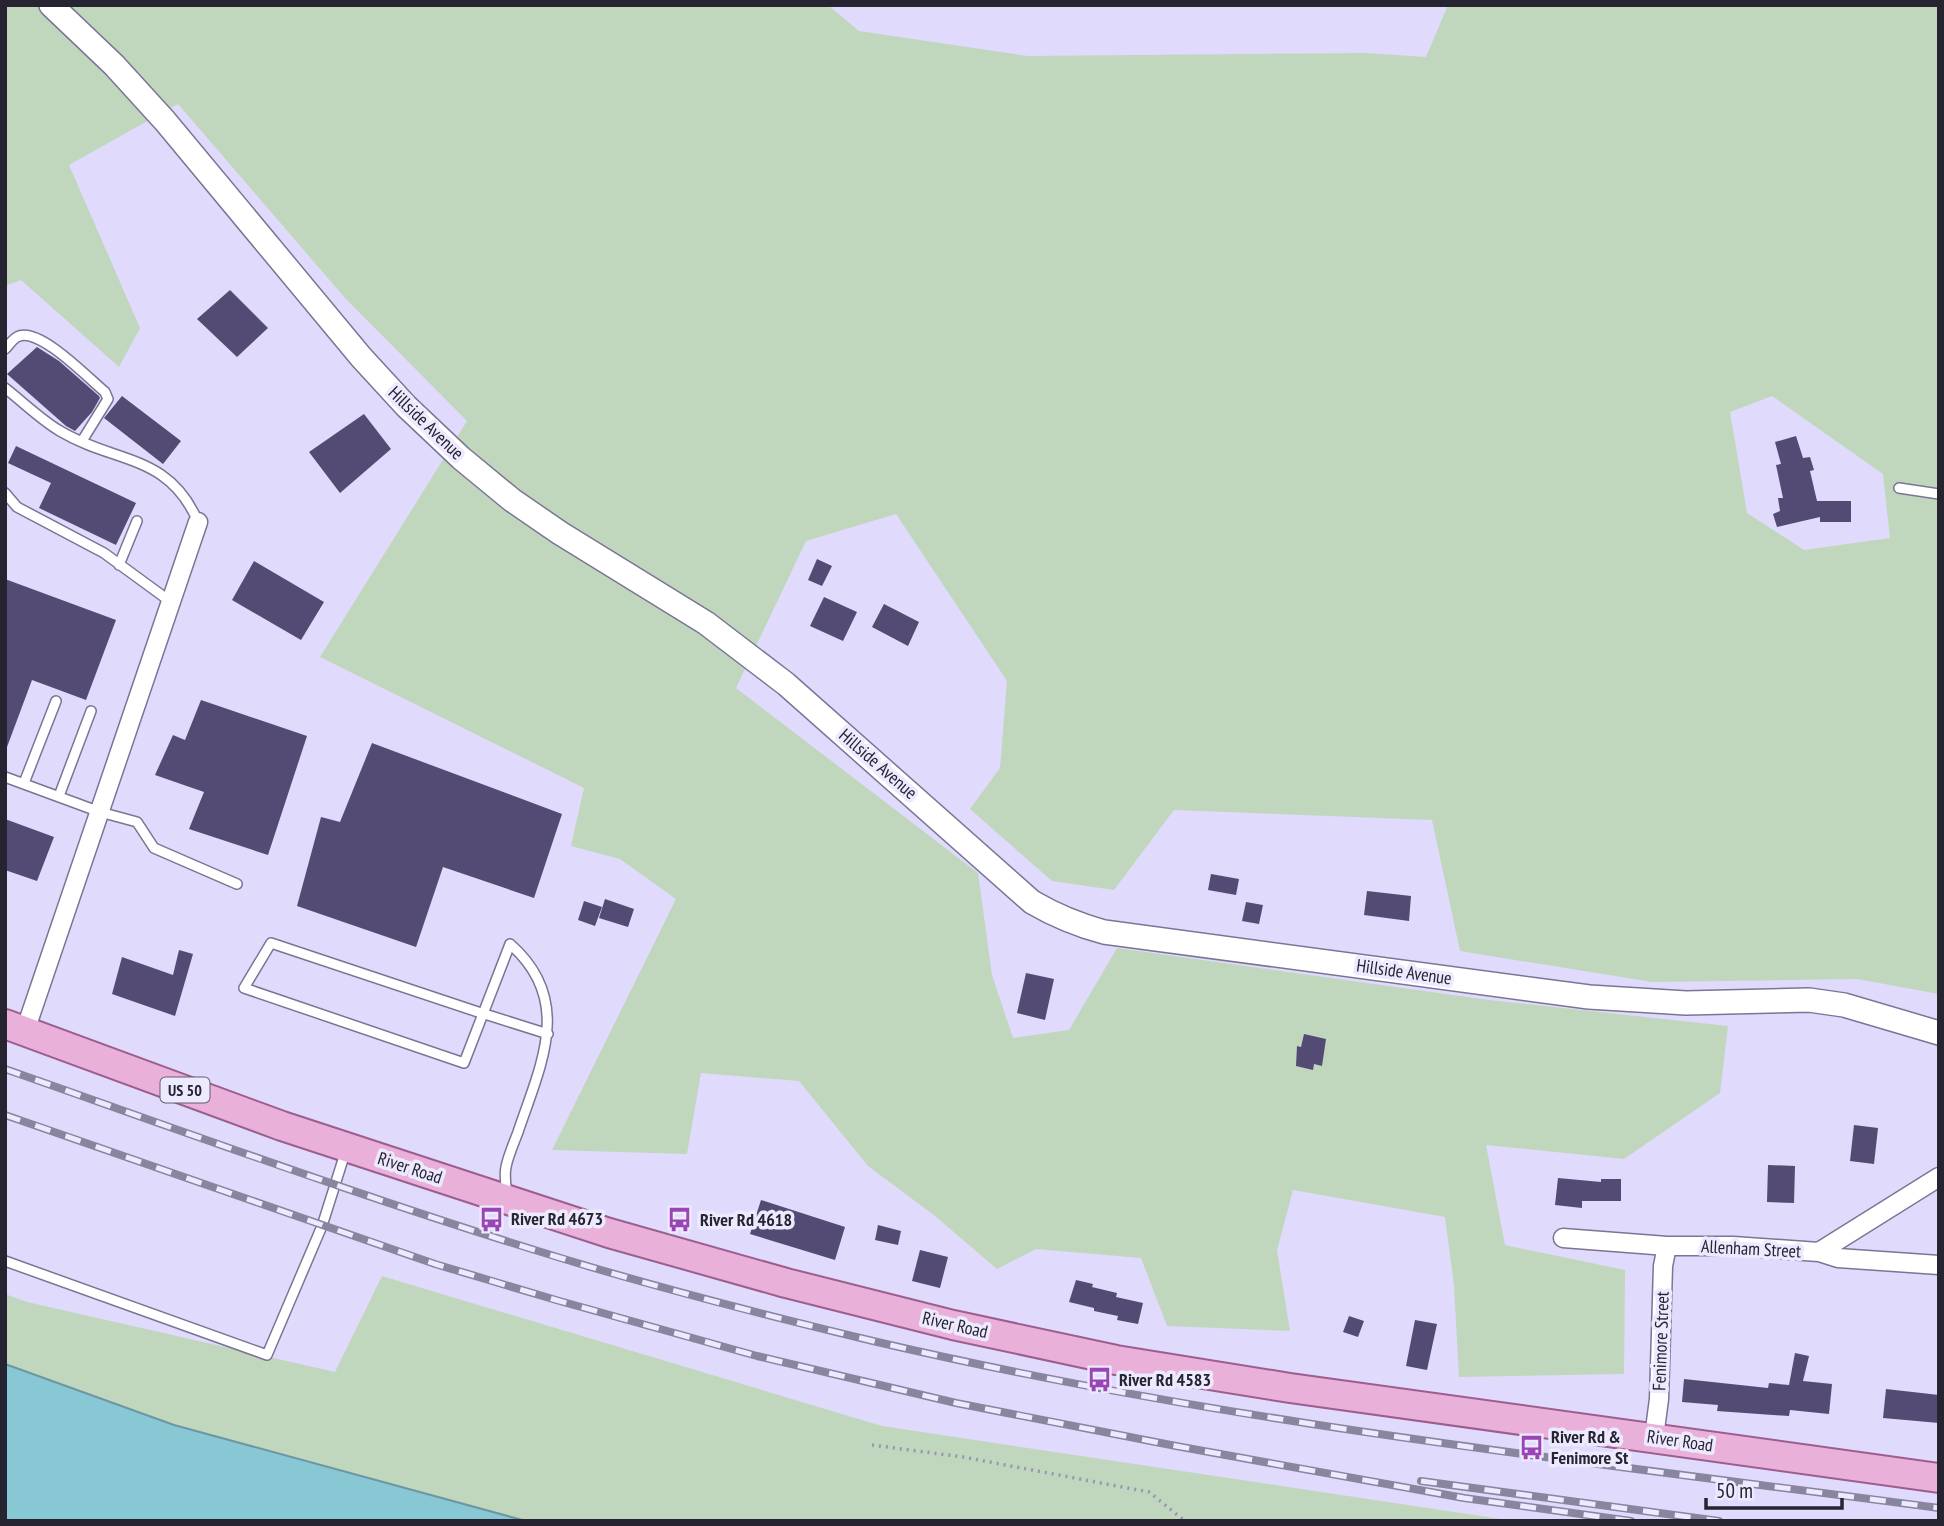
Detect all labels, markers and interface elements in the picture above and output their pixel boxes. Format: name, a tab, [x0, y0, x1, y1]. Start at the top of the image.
street label: Hillside Avenue	[384, 381, 469, 464]
street label: Hillside Avenue	[835, 723, 922, 804]
street label: Hillside Avenue	[1355, 953, 1453, 990]
road number: US 50	[160, 1078, 210, 1102]
street label: River Road	[375, 1146, 445, 1189]
bus stop icon: River Rd 4673	[477, 1205, 505, 1233]
bus stop icon: River Rd 4618	[666, 1206, 694, 1234]
place label: River Rd 4673	[511, 1207, 603, 1230]
place label: River Rd 4618	[700, 1208, 792, 1231]
street label: Allenham Street	[1700, 1234, 1802, 1263]
street label: Fenimore Street	[1647, 1291, 1674, 1391]
street label: River Road	[920, 1306, 990, 1343]
bus stop icon: River Rd 4583	[1085, 1366, 1113, 1394]
place label: River Rd 4583	[1119, 1368, 1211, 1391]
street label: River Road	[1646, 1424, 1715, 1457]
place label: River Rd & Fenimore St	[1551, 1425, 1629, 1469]
bus stop icon: River Rd & Fenimore St	[1517, 1433, 1545, 1461]
scale bar	[1706, 1466, 1842, 1510]
text: 50 m	[1716, 1477, 1753, 1504]

